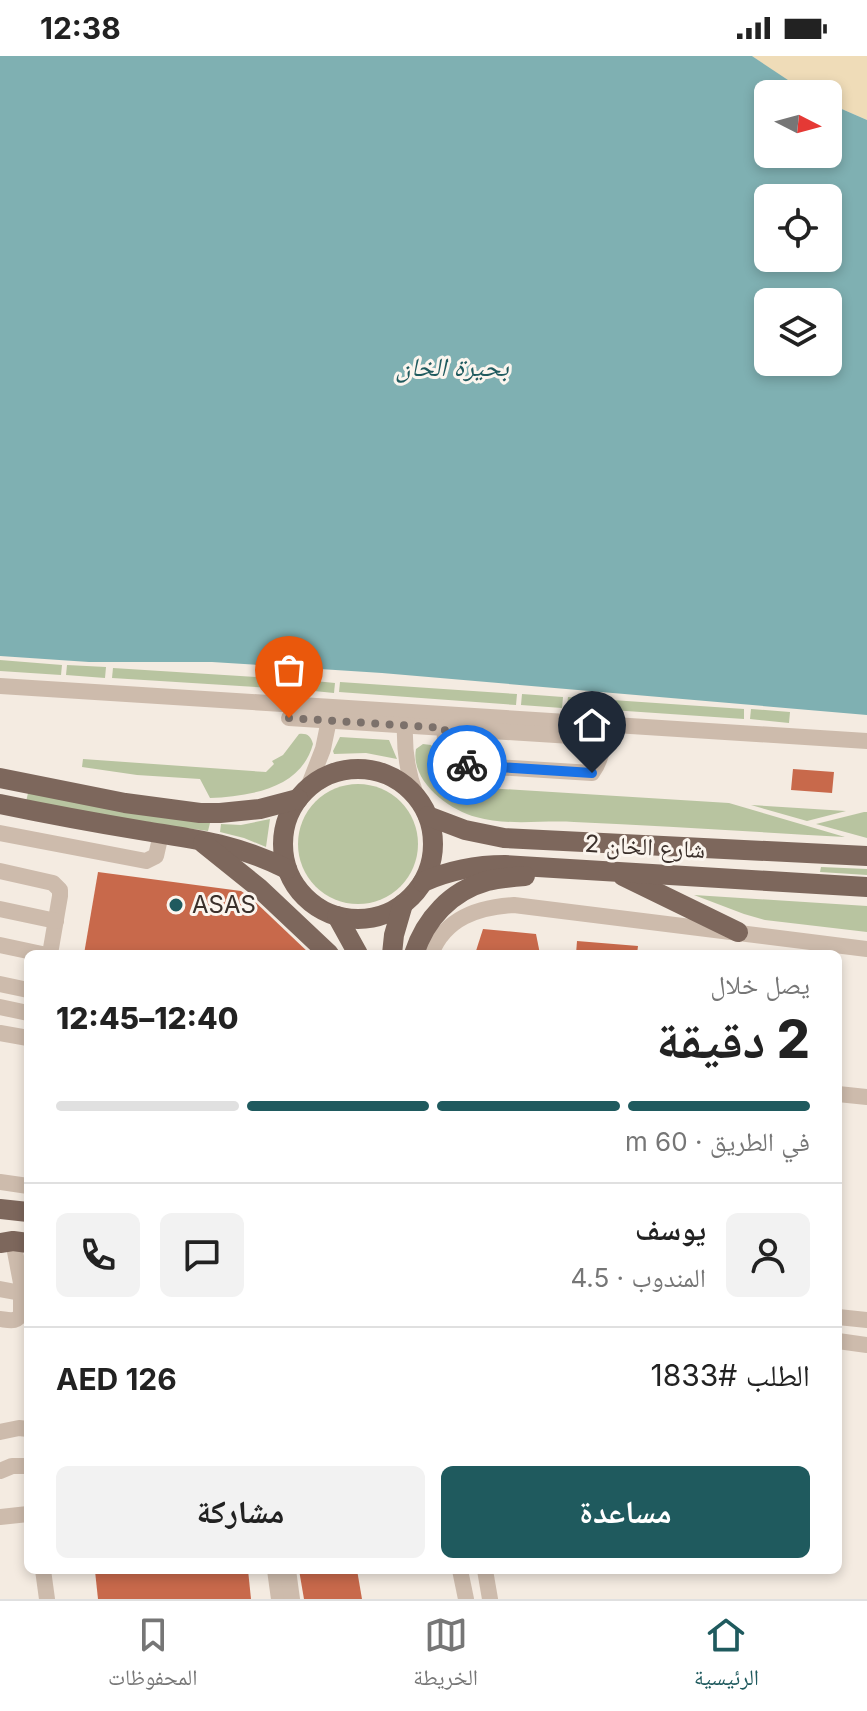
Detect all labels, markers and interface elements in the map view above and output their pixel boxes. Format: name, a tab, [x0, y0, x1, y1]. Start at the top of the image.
text: 12:38	[40, 10, 121, 46]
north arrow	[754, 80, 842, 168]
map controls	[754, 80, 842, 376]
button: locate	[754, 184, 842, 272]
button: layers	[754, 288, 842, 376]
water label: بحيرة الخان	[395, 351, 509, 383]
pin	[255, 636, 323, 718]
icon: bag	[267, 648, 311, 692]
pin	[558, 691, 626, 773]
icon: home	[570, 703, 614, 747]
courier	[427, 725, 507, 805]
icon: bike	[445, 743, 489, 787]
street label: شارع الخان 2	[584, 829, 706, 865]
place label: ASAS	[192, 890, 256, 919]
marker: ASAS	[167, 896, 185, 914]
text: يصل خلال	[710, 969, 810, 1000]
text: 12:40–12:45	[56, 1000, 239, 1036]
text: 2 دقيقة	[656, 1008, 810, 1071]
text: في الطريق · 60 m	[625, 1126, 810, 1157]
text: يوسف	[635, 1211, 706, 1247]
button: phone	[56, 1213, 140, 1297]
button: chat	[160, 1213, 244, 1297]
button: person	[726, 1213, 810, 1297]
text: المندوب · 4.5	[570, 1262, 706, 1293]
text: الطلب #1833	[651, 1357, 810, 1393]
text: AED 126	[56, 1361, 177, 1397]
button: مشاركة	[56, 1466, 425, 1558]
button: مساعدة	[441, 1466, 810, 1558]
tab: المحفوظات	[108, 1613, 197, 1699]
tab: الخريطة	[413, 1613, 478, 1699]
tab: الرئيسية	[694, 1613, 759, 1699]

